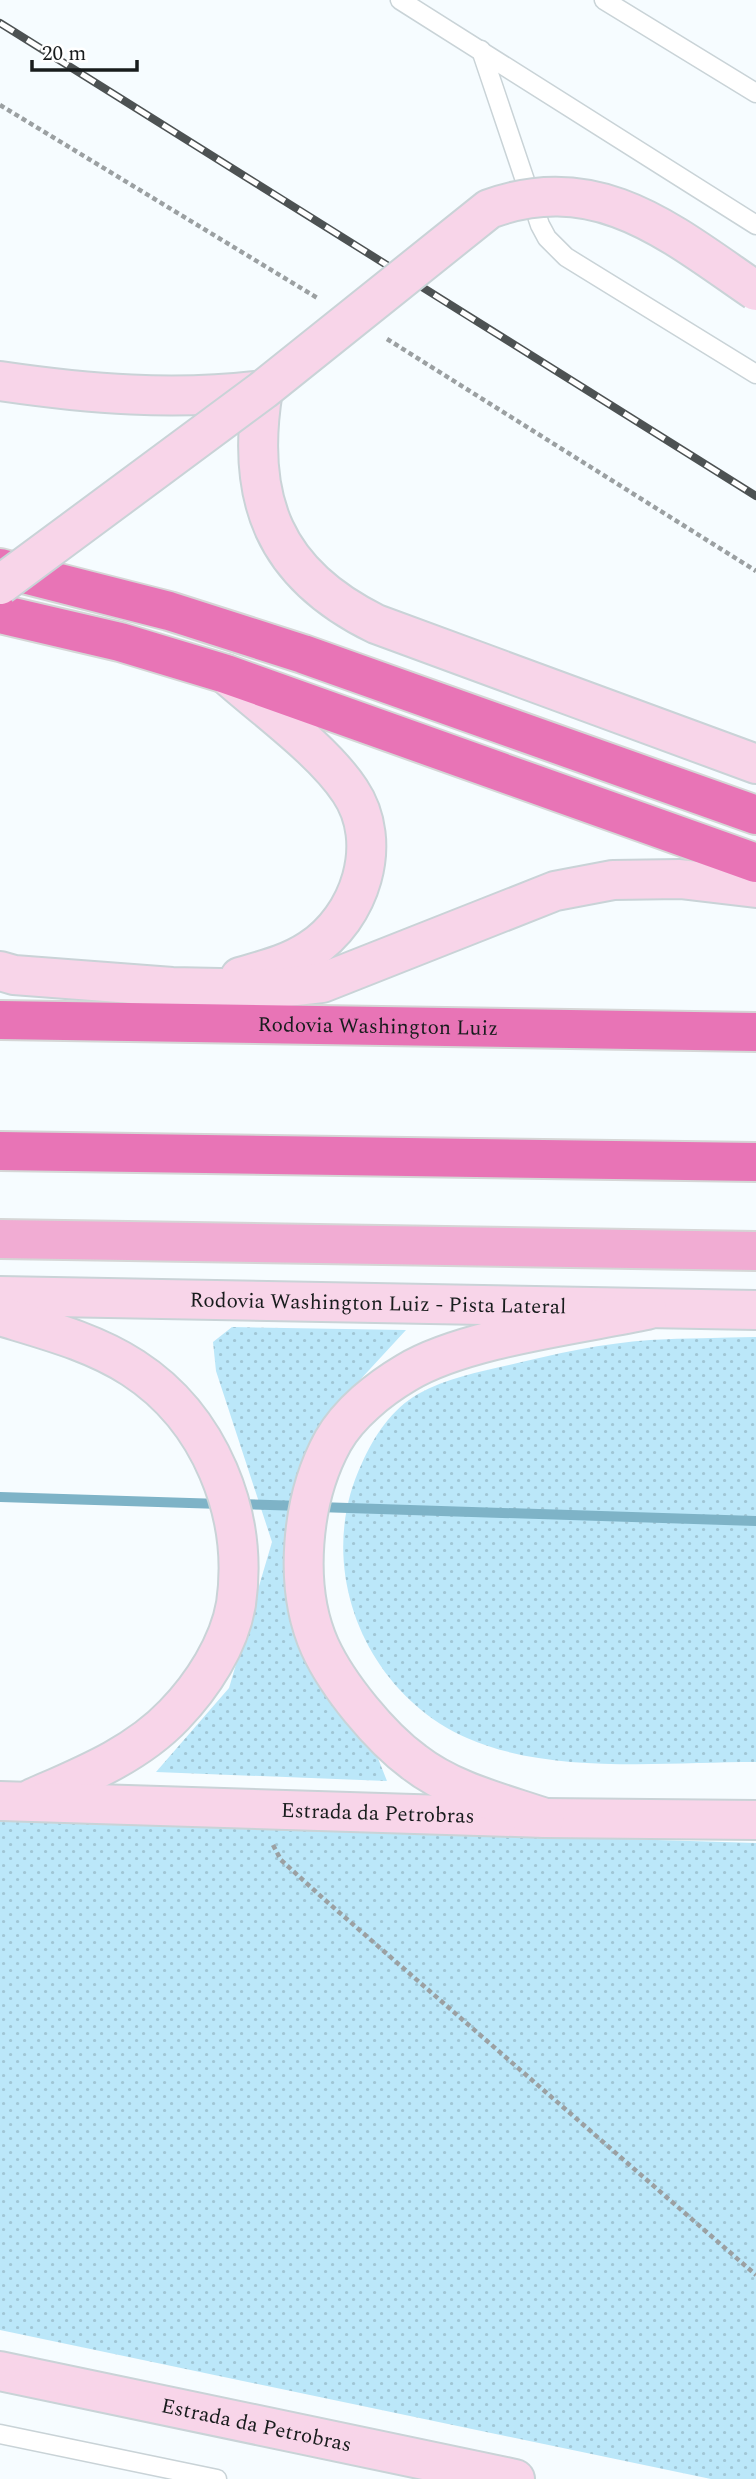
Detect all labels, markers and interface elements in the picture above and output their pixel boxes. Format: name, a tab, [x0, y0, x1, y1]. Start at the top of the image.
scale bar	[32, 28, 136, 72]
text: 20 m	[42, 38, 86, 70]
street label: Rodovia Washington Luiz	[257, 1009, 498, 1045]
street label: Rodovia Washington Luiz - Pista Lateral	[189, 1285, 567, 1323]
street label: Estrada da Petrobras	[280, 1795, 475, 1833]
street label: Estrada da Petrobras	[158, 2390, 354, 2461]

